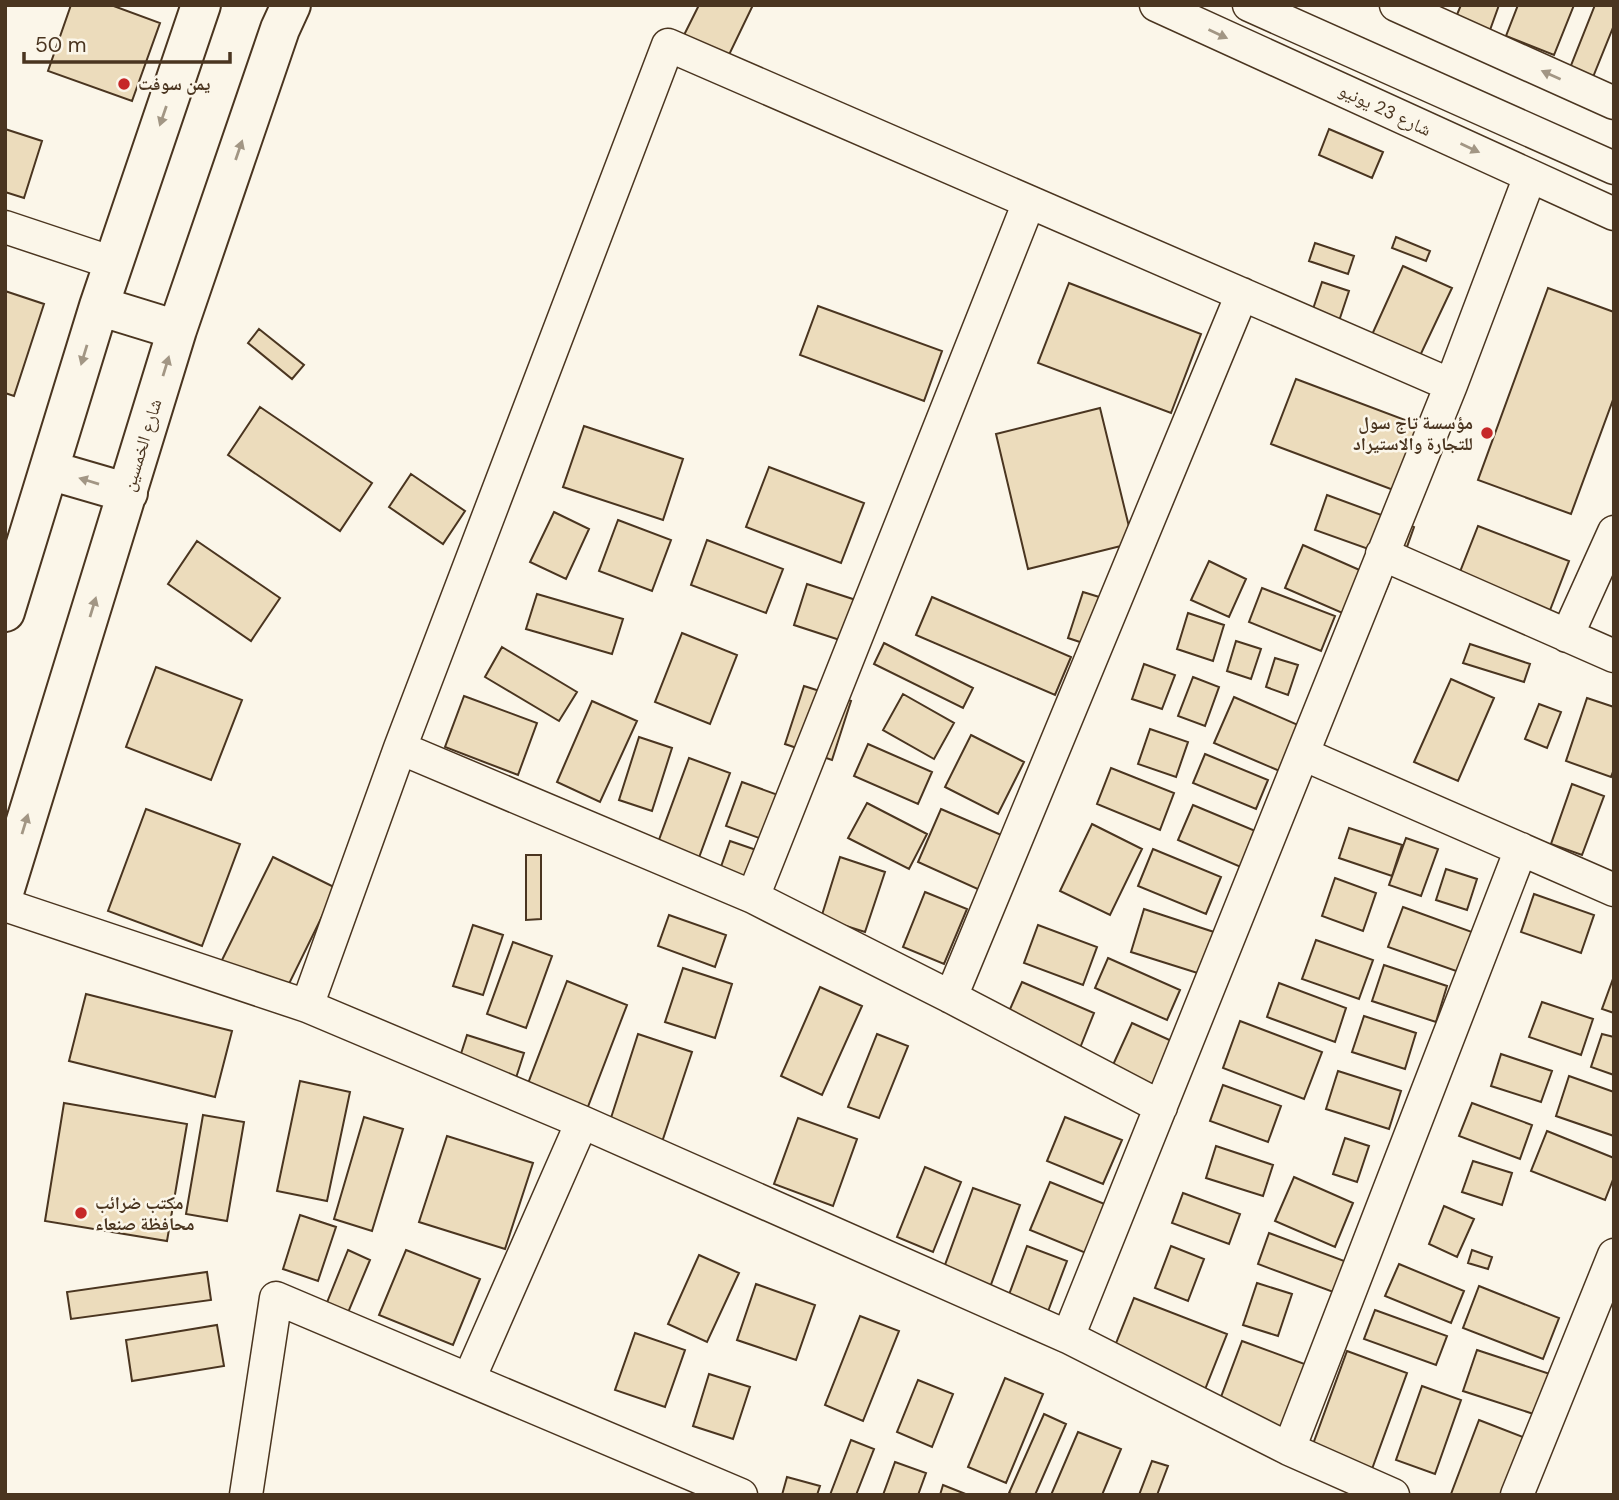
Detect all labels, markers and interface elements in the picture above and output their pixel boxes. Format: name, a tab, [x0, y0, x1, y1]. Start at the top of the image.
scale bar	[24, 21, 231, 65]
one-way arrow	[1208, 28, 1228, 40]
text: 50 m	[35, 31, 86, 59]
one-way arrow	[1541, 69, 1562, 80]
place label: يمن سوفت	[138, 72, 210, 96]
marker: يمن سوفت	[116, 76, 132, 92]
street label: شارع 23 يونيو	[1335, 78, 1435, 142]
one-way arrow	[157, 106, 168, 127]
one-way arrow	[234, 140, 245, 161]
one-way arrow	[1460, 143, 1480, 154]
one-way arrow	[78, 345, 88, 366]
one-way arrow	[162, 355, 172, 376]
street label: شارع الخمسين	[117, 396, 167, 494]
place label: مؤسسة تاج سول للتجارة والاستيراد	[1353, 411, 1473, 456]
marker: مؤسسة تاج سول للتجارة والاستيراد	[1479, 425, 1495, 441]
one-way arrow	[78, 476, 99, 486]
one-way arrow	[88, 596, 98, 617]
one-way arrow	[21, 814, 31, 835]
place label: مكتب ضرائب محافظة صنعاء	[95, 1191, 195, 1236]
marker: مكتب ضرائب محافظة صنعاء	[73, 1205, 89, 1221]

